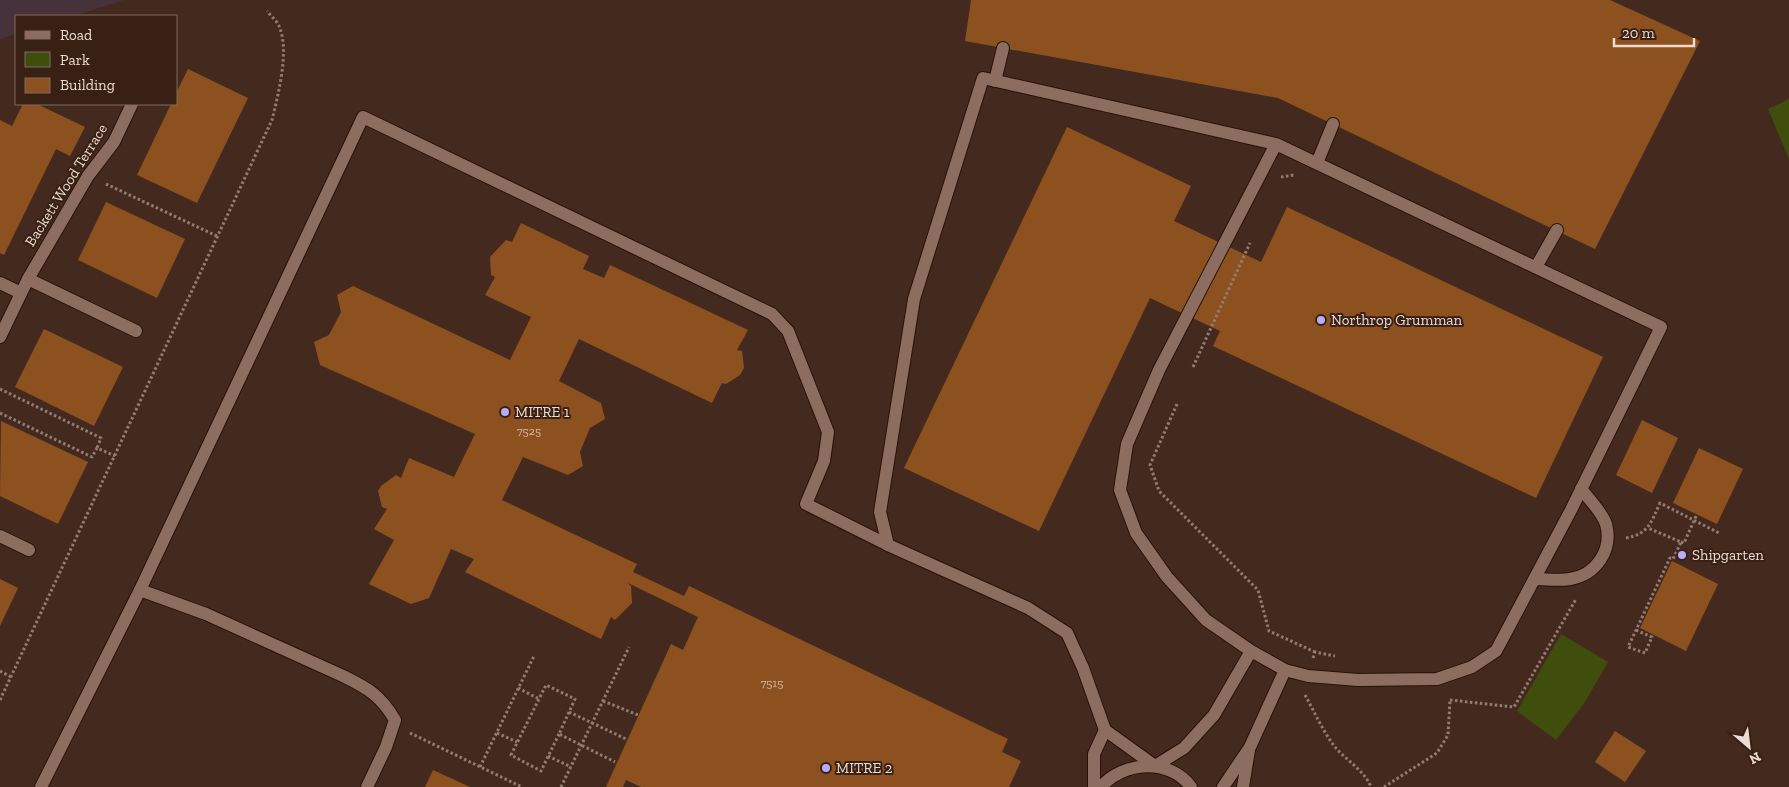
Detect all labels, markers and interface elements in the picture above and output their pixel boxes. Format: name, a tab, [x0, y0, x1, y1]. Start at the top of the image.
legend	[15, 15, 178, 105]
scale bar	[1614, 15, 1694, 47]
text: 20 m	[1622, 24, 1655, 42]
text: Road	[60, 26, 93, 44]
text: Park	[60, 51, 90, 69]
text: Building	[60, 76, 115, 94]
street label: Backett Wood Terrace	[21, 120, 111, 250]
place label: Northrop Grumman	[1331, 311, 1463, 329]
marker: Northrop Grumman	[1315, 314, 1327, 326]
place label: MITRE 1	[515, 403, 570, 421]
marker: MITRE 1	[499, 406, 511, 418]
house number: 7525	[517, 424, 541, 438]
place label: Shipgarten	[1692, 546, 1764, 564]
marker: Shipgarten	[1676, 549, 1688, 561]
house number: 7515	[761, 676, 783, 690]
north arrow	[1724, 722, 1774, 772]
text: N	[1746, 748, 1764, 768]
place label: MITRE 2	[836, 759, 893, 777]
marker: MITRE 2	[820, 762, 832, 774]

